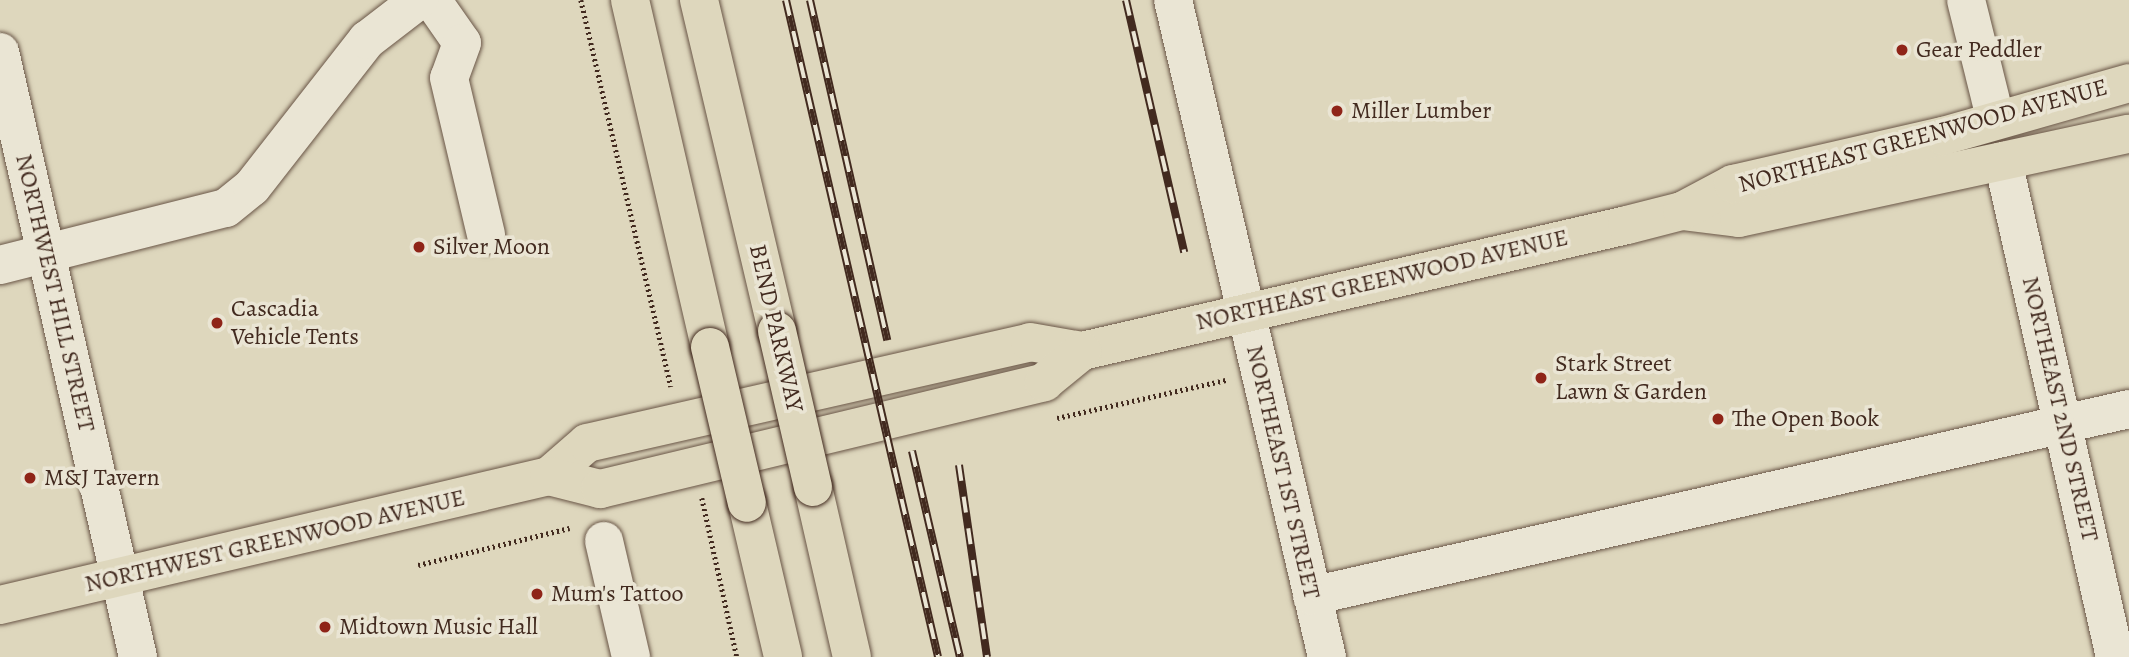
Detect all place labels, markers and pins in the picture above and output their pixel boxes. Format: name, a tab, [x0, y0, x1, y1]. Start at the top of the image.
place label: Gear Peddler	[1916, 36, 2042, 64]
marker: Gear Peddler	[1894, 42, 1910, 58]
place label: Miller Lumber	[1351, 97, 1492, 125]
marker: Miller Lumber	[1329, 103, 1345, 119]
place label: Silver Moon	[433, 233, 550, 261]
marker: Silver Moon	[411, 239, 427, 255]
place label: Cascadia Vehicle Tents	[231, 295, 359, 351]
marker: Cascadia Vehicle Tents	[209, 315, 225, 331]
place label: Stark Street Lawn & Garden	[1555, 350, 1707, 406]
marker: Stark Street Lawn & Garden	[1533, 370, 1549, 386]
place label: The Open Book	[1732, 405, 1879, 433]
marker: The Open Book	[1710, 411, 1726, 427]
place label: M&J Tavern	[44, 464, 160, 492]
marker: M&J Tavern	[22, 470, 38, 486]
place label: Mum's Tattoo	[551, 580, 683, 608]
marker: Mum's Tattoo	[529, 586, 545, 602]
place label: Midtown Music Hall	[339, 613, 538, 641]
marker: Midtown Music Hall	[317, 619, 333, 635]

